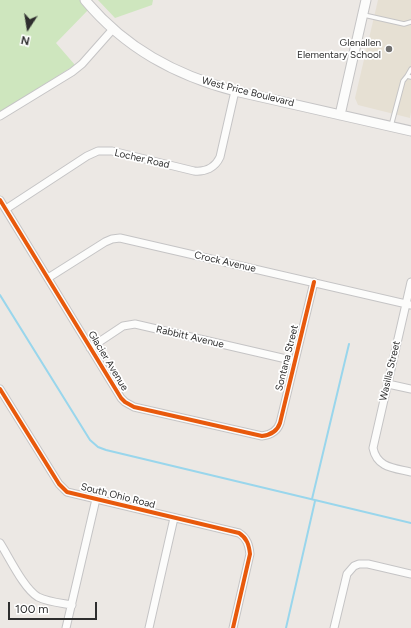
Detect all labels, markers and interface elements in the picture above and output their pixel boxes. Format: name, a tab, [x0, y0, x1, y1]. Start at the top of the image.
north arrow	[8, 8, 48, 48]
text: N	[20, 33, 31, 47]
place label: Glenallen Elementary School	[297, 37, 381, 60]
marker: Glenallen Elementary School	[384, 44, 394, 54]
street label: West Price Boulevard	[201, 75, 295, 109]
street label: Locher Road	[113, 147, 171, 171]
street label: Crock Avenue	[193, 249, 257, 275]
street label: Rabbitt Avenue	[155, 323, 225, 351]
street label: Sontana Street	[273, 324, 301, 392]
street label: Glacier Avenue	[85, 329, 131, 393]
street label: Wasilla Street	[377, 340, 403, 402]
street label: South Ohio Road	[80, 481, 156, 511]
scale bar	[10, 594, 99, 620]
text: 100 m	[15, 602, 49, 616]

